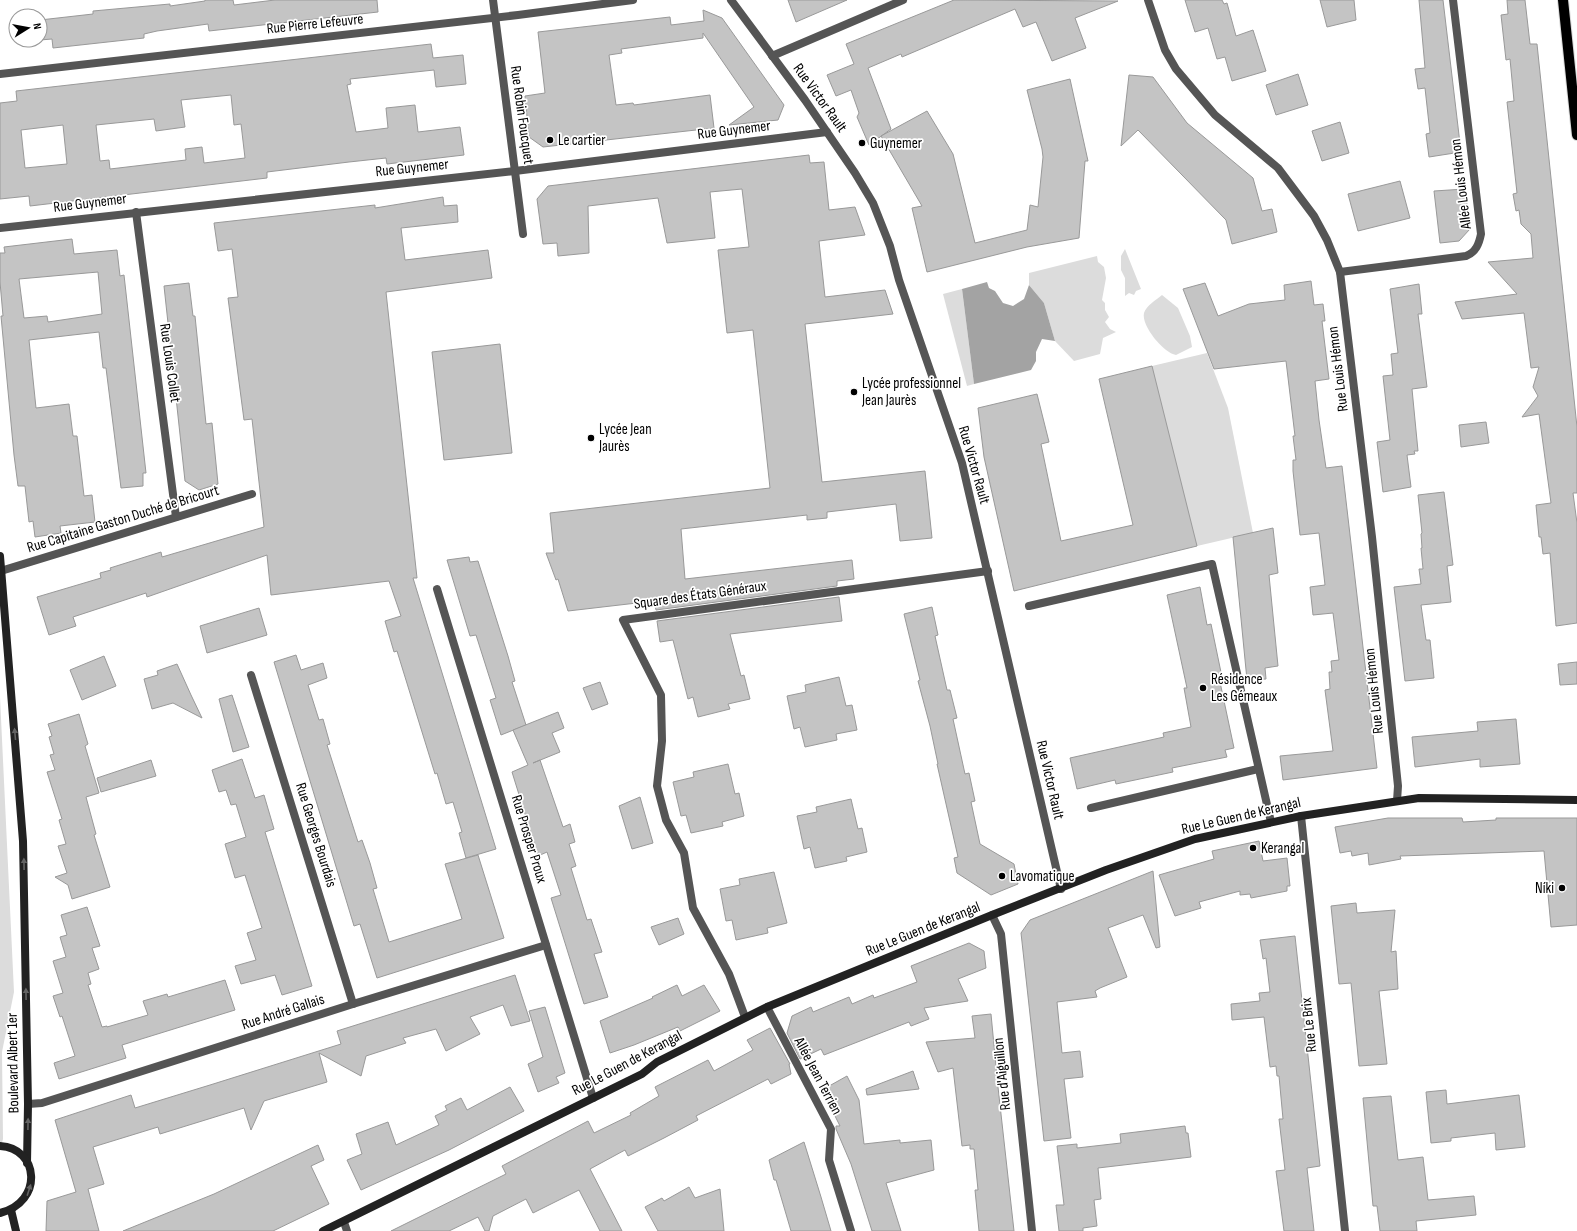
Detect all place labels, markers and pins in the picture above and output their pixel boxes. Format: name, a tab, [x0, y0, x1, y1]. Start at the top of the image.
place label: Le cartier	[558, 131, 606, 150]
place label: Guynemer	[870, 134, 923, 153]
marker: Le cartier	[545, 135, 555, 145]
marker: Guynemer	[857, 138, 867, 148]
place label: Lycée professionnel Jean Jaurès	[861, 374, 961, 410]
marker: Lycée professionnel Jean Jaurès	[849, 387, 859, 397]
place label: Lycée Jean Jaurès	[598, 420, 652, 456]
marker: Lycée Jean Jaurès	[586, 433, 596, 443]
place label: Résidence Les Gémeaux	[1211, 670, 1277, 706]
marker: Résidence Les Gémeaux	[1198, 683, 1208, 693]
place label: Kerangal	[1261, 839, 1304, 858]
marker: Kerangal	[1248, 843, 1258, 853]
place label: Lavomatique	[1010, 867, 1074, 886]
marker: Lavomatique	[997, 871, 1007, 881]
place label: Níki	[1535, 879, 1554, 898]
marker: Níki	[1557, 883, 1567, 893]

